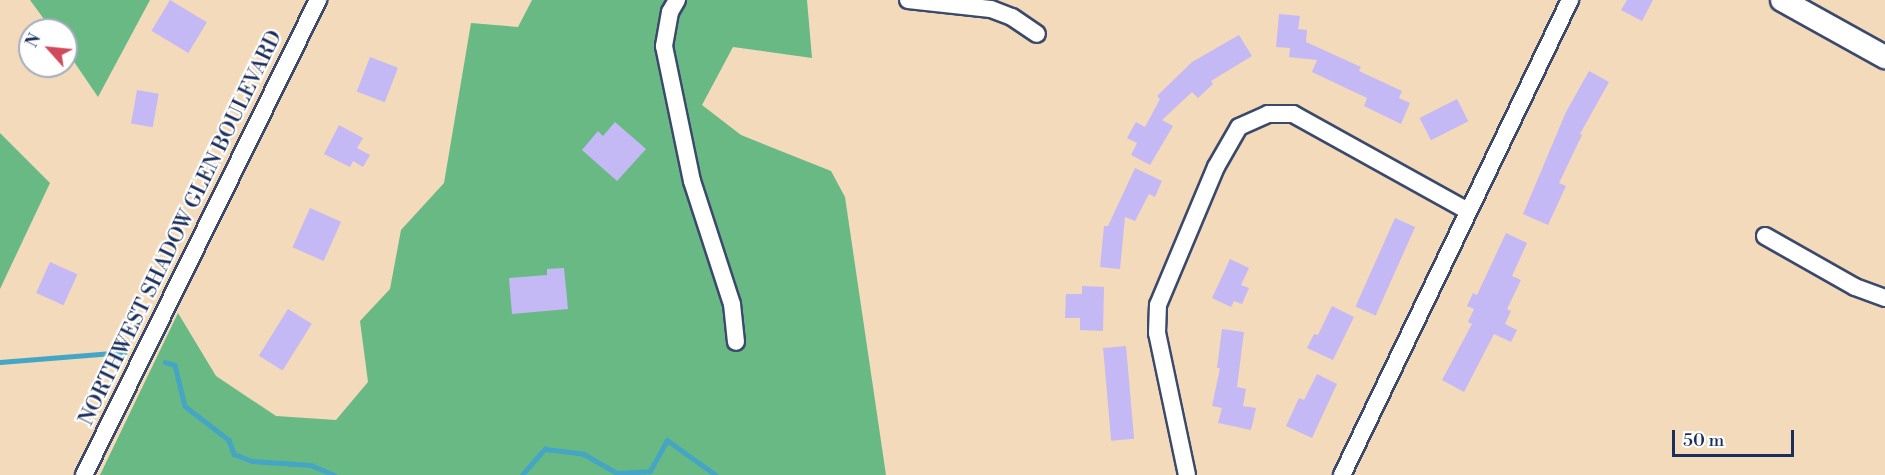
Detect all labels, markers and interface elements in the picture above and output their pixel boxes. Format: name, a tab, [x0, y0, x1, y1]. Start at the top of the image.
north arrow	[18, 18, 78, 78]
street label: NORTHWEST SHADOW GLEN BOULEVARD	[74, 26, 288, 430]
text: N	[22, 31, 46, 51]
scale bar	[1675, 418, 1796, 456]
text: 50 m	[1683, 429, 1724, 452]

